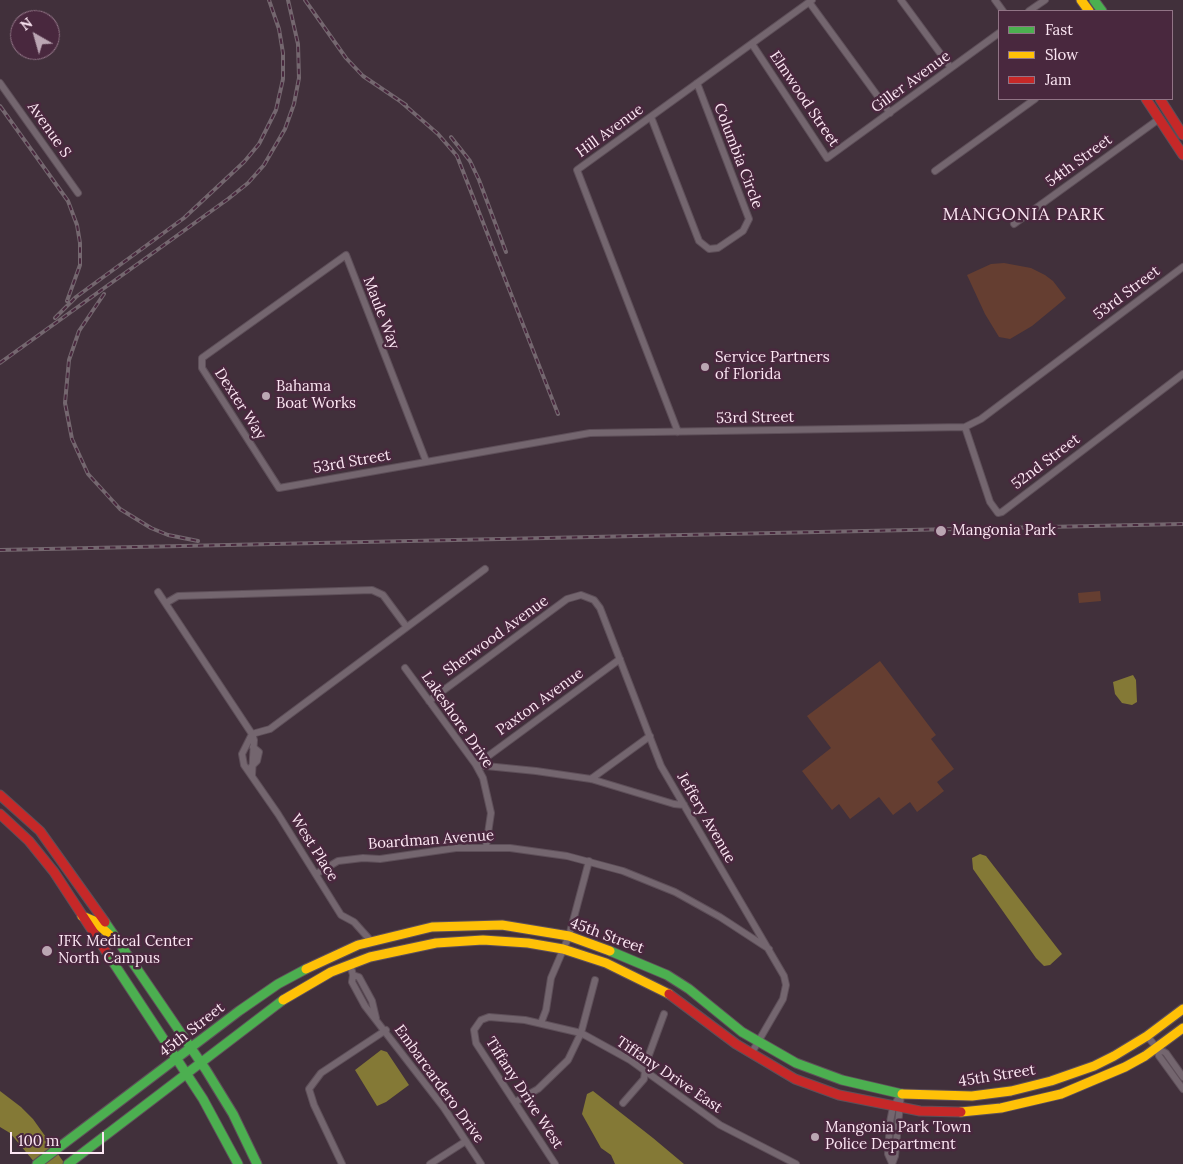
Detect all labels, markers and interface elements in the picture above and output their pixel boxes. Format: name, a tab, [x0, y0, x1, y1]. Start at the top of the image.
north arrow	[10, 10, 60, 60]
legend	[998, 10, 1173, 100]
text: N	[17, 14, 36, 34]
text: Fast	[1045, 20, 1073, 39]
text: Slow	[1045, 45, 1078, 64]
street label: Giller Avenue	[868, 47, 954, 117]
street label: Elmwood Street	[765, 48, 843, 150]
text: Jam	[1045, 70, 1072, 89]
street label: Avenue S	[23, 99, 75, 161]
street label: Hill Avenue	[573, 101, 647, 161]
street label: Columbia Circle	[710, 101, 766, 211]
street label: 54th Street	[1042, 131, 1116, 191]
district label: MANGONIA PARK	[941, 204, 1107, 226]
street label: 53rd Street	[1090, 262, 1164, 324]
street label: Maule Way	[359, 274, 403, 352]
place label: Service Partners of Florida	[715, 349, 830, 384]
marker: Service Partners of Florida	[699, 361, 711, 373]
street label: Dexter Way	[210, 365, 270, 443]
place label: Bahama Boat Works	[276, 378, 356, 413]
marker: Bahama Boat Works	[260, 390, 272, 402]
street label: 53rd Street	[716, 408, 794, 428]
street label: 52nd Street	[1008, 431, 1084, 493]
street label: 53rd Street	[312, 446, 392, 478]
place label: Mangonia Park	[952, 522, 1056, 540]
marker: Mangonia Park	[934, 524, 948, 538]
street label: Sherwood Avenue	[440, 592, 552, 680]
street label: Paxton Avenue	[493, 664, 587, 740]
street label: Lakeshore Drive	[417, 668, 497, 772]
street label: Jeffery Avenue	[673, 770, 739, 866]
street label: West Place	[286, 811, 342, 885]
street label: Boardman Avenue	[367, 827, 495, 853]
street label: 45th Street	[567, 914, 647, 958]
place label: JFK Medical Center North Campus	[58, 933, 193, 968]
marker: JFK Medical Center North Campus	[40, 944, 54, 958]
street label: 45th Street	[156, 999, 228, 1061]
street label: Embarcardero Drive	[390, 1022, 488, 1146]
street label: Tiffany Drive East	[613, 1033, 725, 1117]
street label: Tiffany Drive West	[481, 1034, 567, 1152]
street label: 45th Street	[957, 1061, 1037, 1091]
place label: Mangonia Park Town Police Department	[825, 1119, 971, 1154]
scale bar	[12, 1122, 106, 1154]
text: 100 m	[18, 1131, 59, 1150]
marker: Mangonia Park Town Police Department	[809, 1131, 821, 1143]

